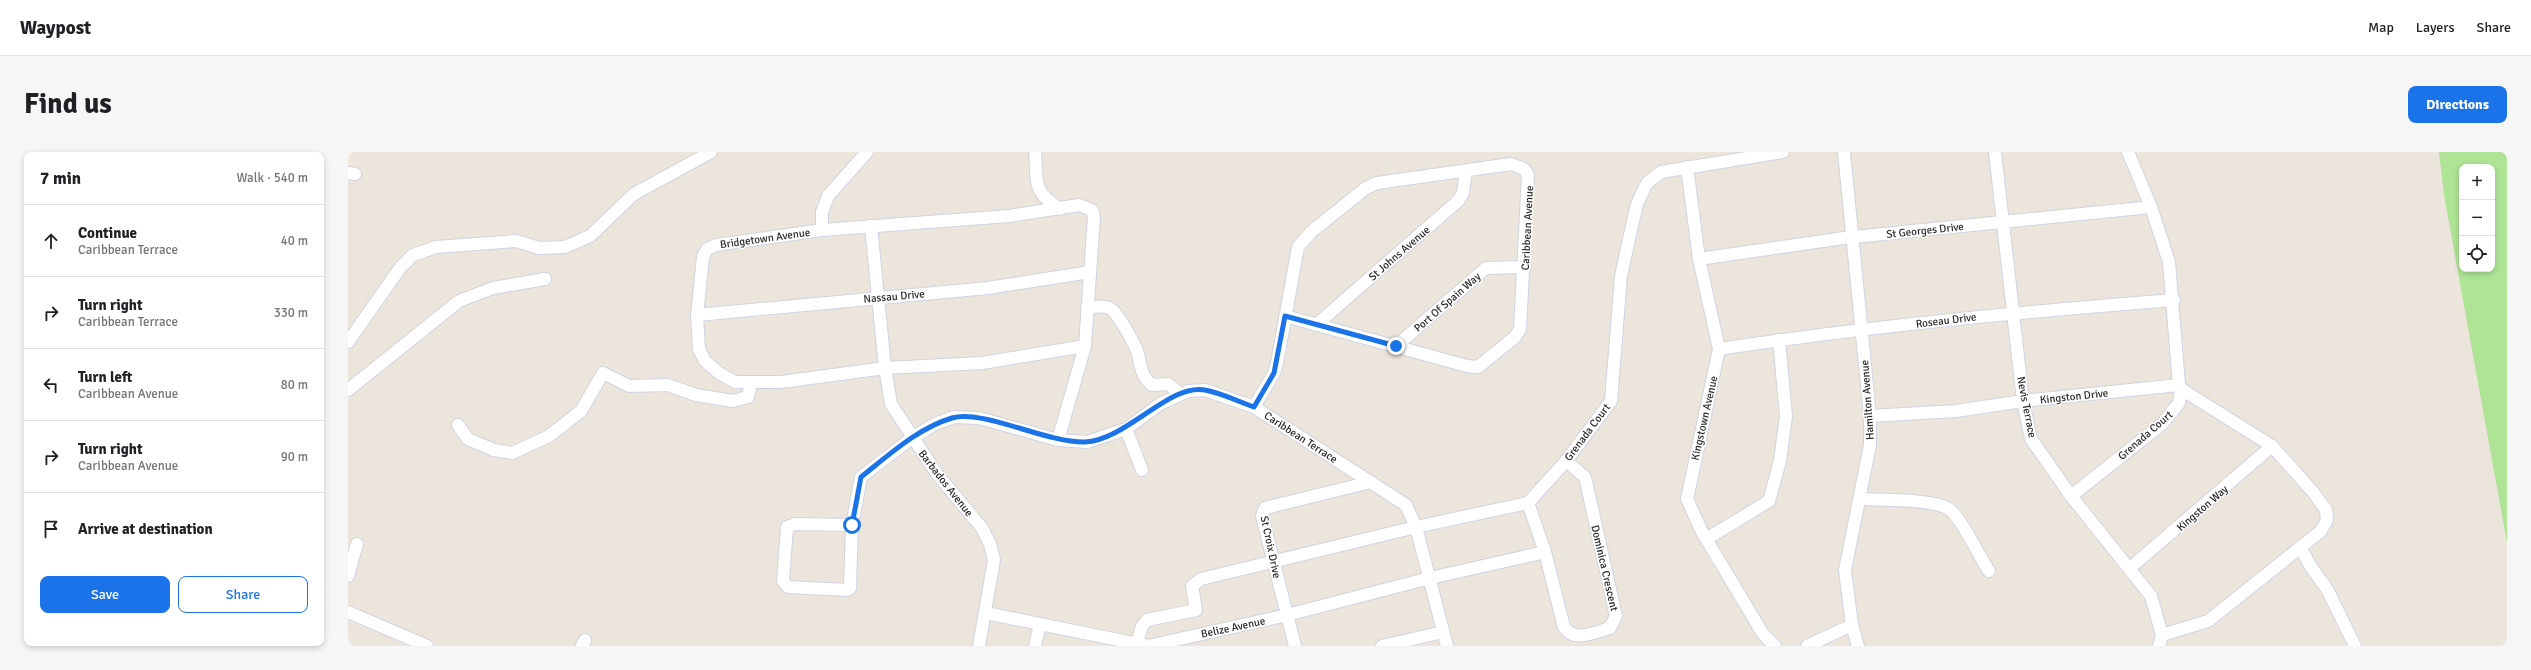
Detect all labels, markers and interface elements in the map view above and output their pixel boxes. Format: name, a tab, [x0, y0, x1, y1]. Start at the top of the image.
text: Waypost	[20, 16, 91, 40]
text: Map	[2368, 19, 2394, 36]
text: Layers	[2416, 19, 2455, 36]
text: Share	[2477, 19, 2511, 36]
button: Directions	[2408, 86, 2507, 123]
text: Find us	[24, 87, 112, 121]
map controls	[2459, 164, 2495, 272]
button: +	[2459, 164, 2495, 200]
text: 7 min	[40, 168, 81, 189]
text: Walk · 540 m	[237, 170, 308, 186]
street label: Caribbean Avenue	[1519, 185, 1536, 271]
button: −	[2459, 200, 2495, 236]
street label: St Georges Drive	[1886, 220, 1964, 241]
street label: St Johns Avenue	[1366, 223, 1433, 283]
text: Continue	[78, 224, 137, 242]
street label: Bridgetown Avenue	[719, 226, 811, 251]
icon: ahead	[40, 230, 62, 252]
text: 40 m	[281, 233, 308, 249]
button: locate	[2459, 236, 2495, 272]
text: Caribbean Terrace	[78, 242, 178, 258]
street label: Port Of Spain Way	[1411, 269, 1484, 335]
street label: Nassau Drive	[863, 287, 925, 306]
text: Turn right	[78, 296, 143, 314]
icon: right	[40, 302, 62, 324]
text: 330 m	[274, 305, 308, 321]
street label: Roseau Drive	[1915, 310, 1977, 331]
text: Caribbean Terrace	[78, 314, 178, 330]
route end	[1387, 337, 1405, 355]
street label: Hamilton Avenue	[1858, 360, 1877, 440]
text: Turn left	[78, 368, 132, 386]
icon: left	[40, 374, 62, 396]
street label: Kingstown Avenue	[1688, 375, 1721, 462]
street label: Nevis Terrace	[2014, 375, 2039, 439]
text: 80 m	[281, 377, 308, 393]
text: Caribbean Avenue	[78, 386, 178, 402]
street label: Kingston Drive	[2039, 386, 2109, 407]
street label: Grenada Court	[1562, 401, 1613, 463]
street label: Grenada Court	[2115, 408, 2175, 463]
street label: Caribbean Terrace	[1262, 409, 1340, 466]
text: Turn right	[78, 440, 143, 458]
icon: right	[40, 446, 62, 468]
street label: Barbados Avenue	[916, 447, 976, 519]
text: 90 m	[281, 449, 308, 465]
text: Caribbean Avenue	[78, 458, 178, 474]
street label: Kingston Way	[2174, 482, 2231, 534]
street label: St Croix Drive	[1258, 515, 1283, 580]
route start	[843, 516, 861, 534]
icon: arrive	[40, 518, 62, 540]
text: Arrive at destination	[78, 520, 213, 538]
street label: Dominica Crescent	[1588, 524, 1621, 613]
button: Save	[40, 576, 170, 613]
button: Share	[178, 576, 308, 613]
street label: Belize Avenue	[1200, 614, 1266, 641]

